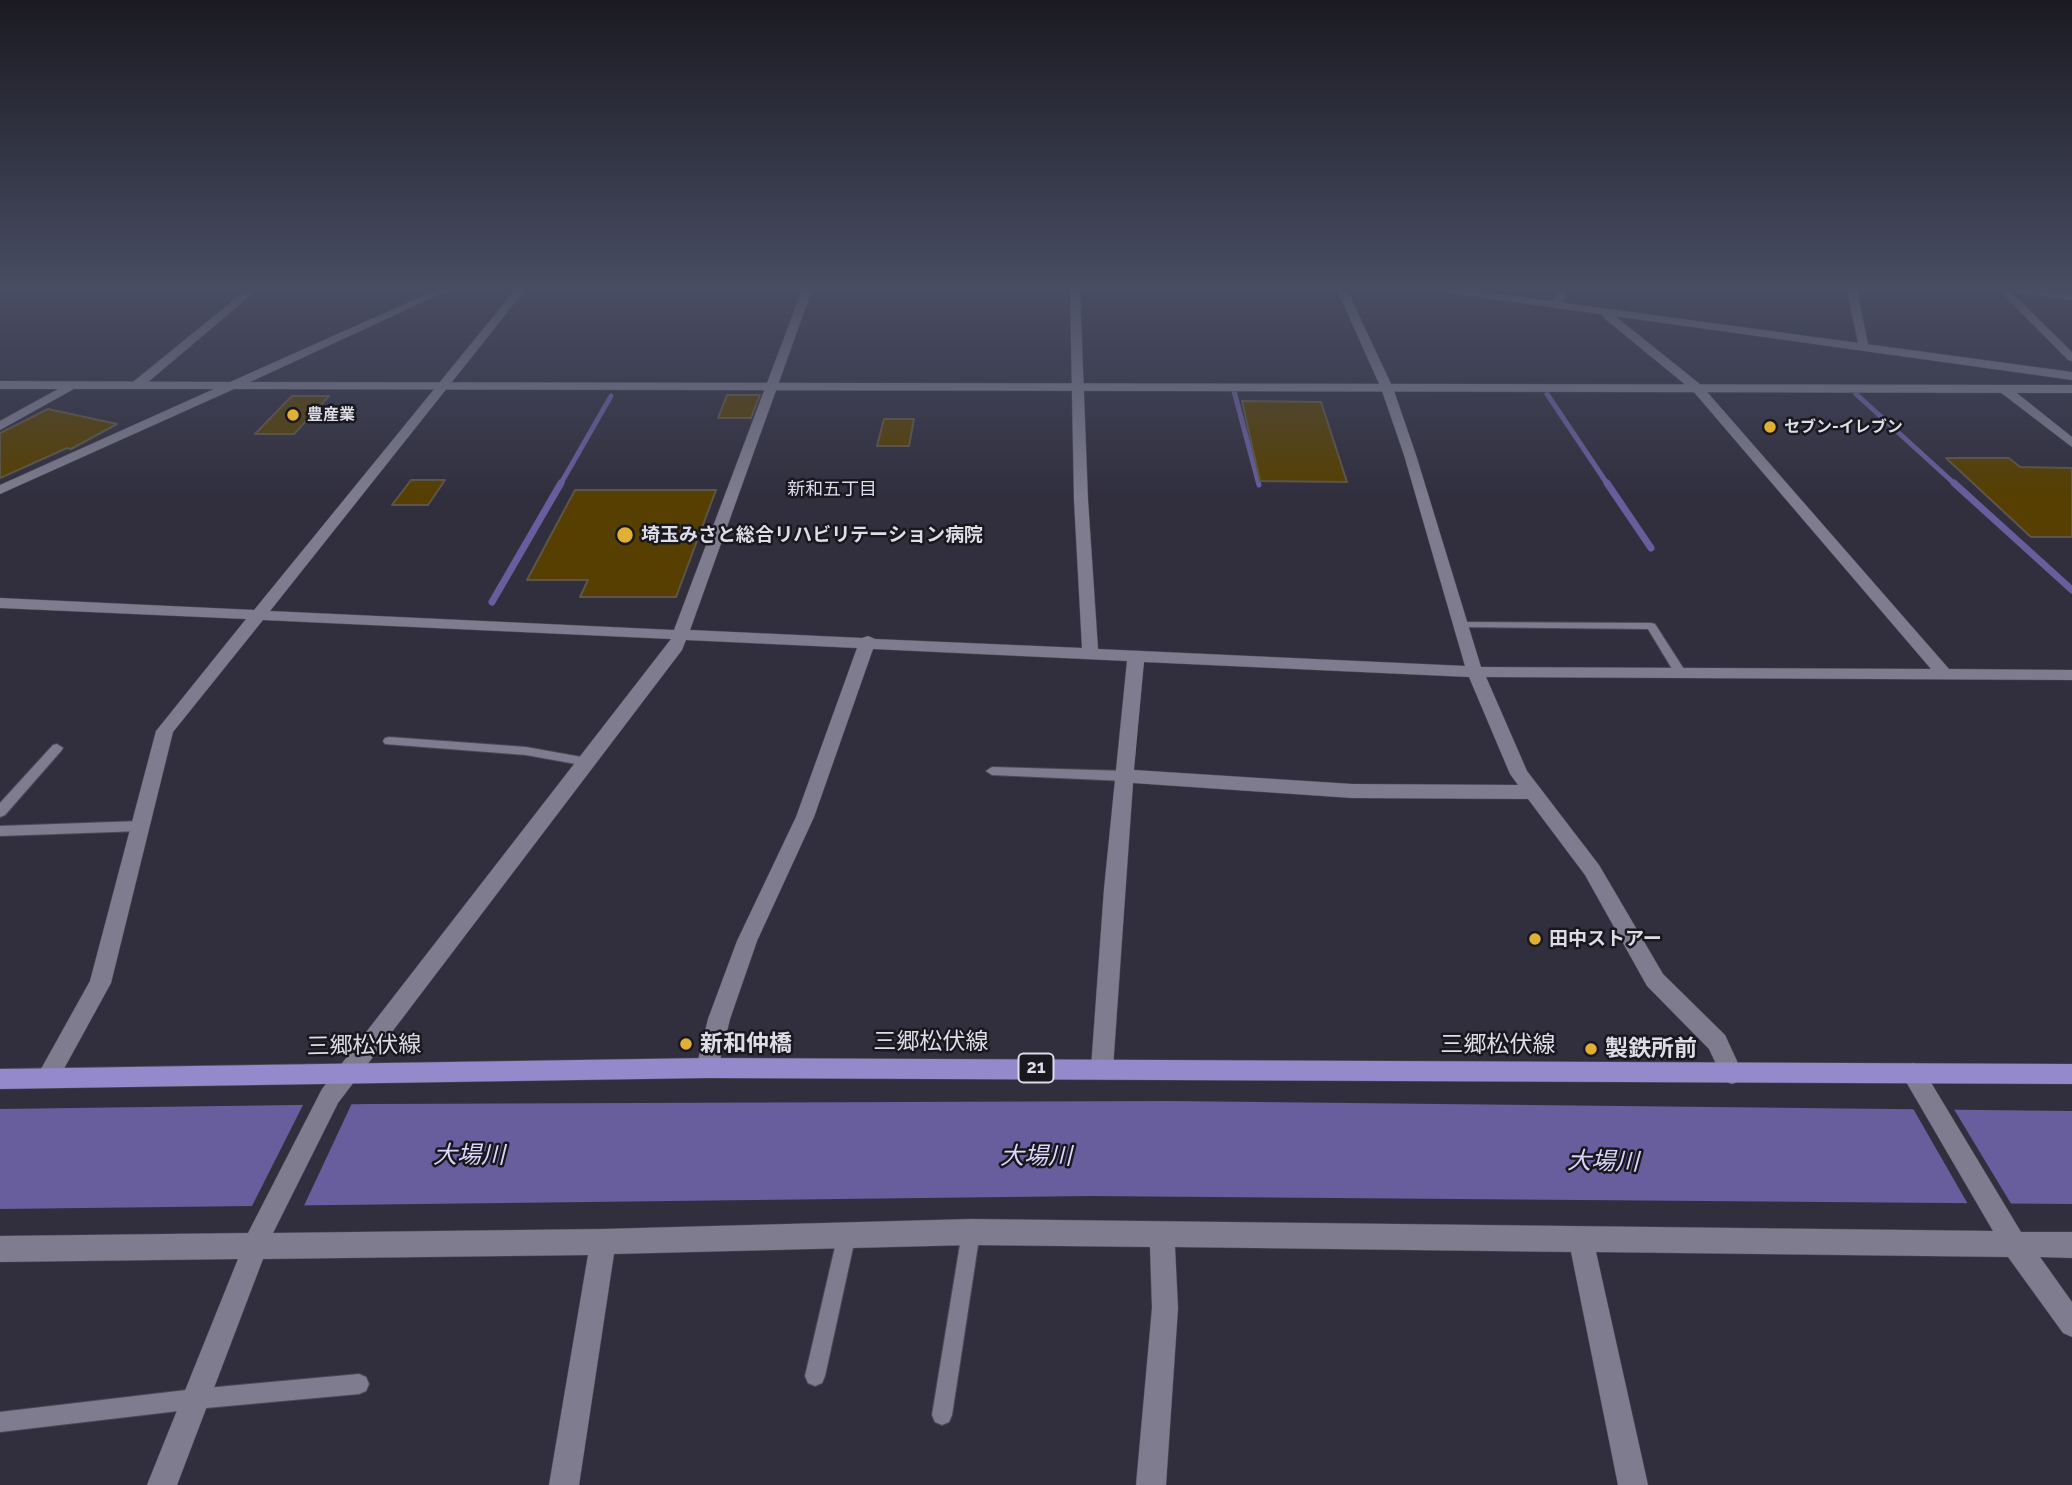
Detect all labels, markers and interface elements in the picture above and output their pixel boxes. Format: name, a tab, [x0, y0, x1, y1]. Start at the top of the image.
place label: 豊産業	[307, 405, 355, 425]
marker: 豊産業	[285, 407, 301, 423]
place label: セブン-イレブン	[1784, 417, 1903, 437]
marker: セブン-イレブン	[1762, 419, 1778, 435]
district label: 新和五丁目	[787, 479, 877, 501]
place label: 埼玉みさと総合リハビリテーション病院	[641, 524, 983, 546]
marker: 埼玉みさと総合リハビリテーション病院	[615, 525, 635, 545]
place label: 田中ストアー	[1549, 928, 1662, 950]
marker: 田中ストアー	[1527, 931, 1543, 947]
street label: 三郷松伏線	[874, 1028, 988, 1056]
place label: 新和仲橋	[700, 1030, 792, 1058]
street label: 三郷松伏線	[306, 1031, 422, 1061]
street label: 三郷松伏線	[1441, 1031, 1555, 1059]
place label: 製鉄所前	[1605, 1035, 1697, 1063]
marker: 新和仲橋	[678, 1036, 694, 1052]
marker: 製鉄所前	[1583, 1041, 1599, 1057]
road number: 21	[1018, 1054, 1054, 1083]
water label: 大場川	[433, 1142, 505, 1170]
water label: 大場川	[1000, 1143, 1072, 1171]
water label: 大場川	[1567, 1147, 1639, 1177]

